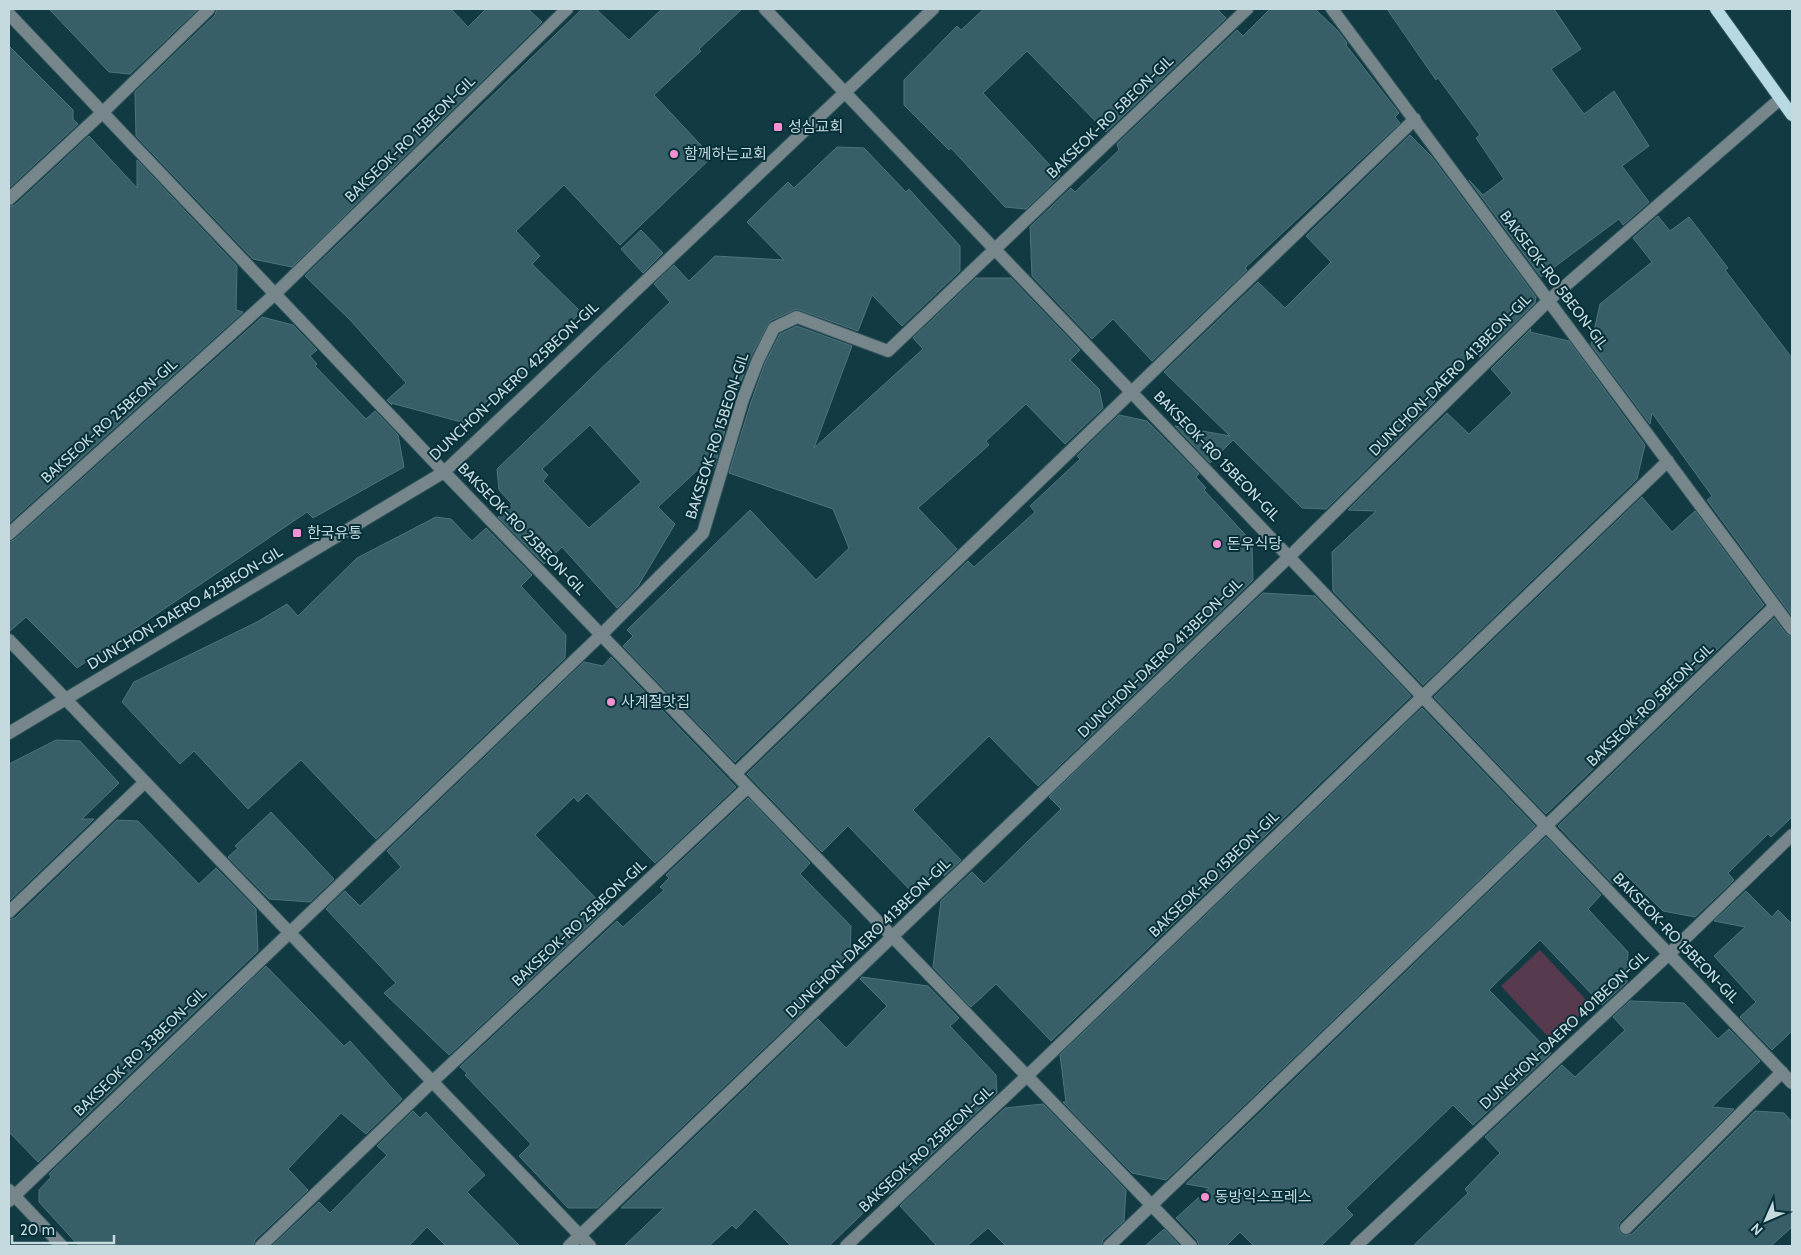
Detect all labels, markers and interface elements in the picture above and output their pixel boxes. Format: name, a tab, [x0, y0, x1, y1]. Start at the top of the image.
street label: BAKSEOK-RO 5BEON-GIL	[1043, 52, 1177, 182]
street label: BAKSEOK-RO 15BEON-GIL	[341, 72, 479, 206]
place label: 성심교회	[788, 118, 843, 136]
marker: 성심교회	[772, 121, 784, 133]
place label: 함께하는교회	[684, 145, 767, 163]
marker: 함께하는교회	[668, 148, 680, 160]
street label: BAKSEOK-RO 5BEON-GIL	[1496, 207, 1612, 353]
street label: DUNCHON-DAERO 413BEON-GIL	[1365, 290, 1535, 460]
street label: DUNCHON-DAERO 425BEON-GIL	[426, 298, 603, 464]
street label: BAKSEOK-RO 15BEON-GIL	[682, 350, 753, 521]
street label: BAKSEOK-RO 25BEON-GIL	[37, 355, 181, 487]
street label: BAKSEOK-RO 15BEON-GIL	[1150, 387, 1284, 525]
street label: BAKSEOK-RO 25BEON-GIL	[454, 459, 590, 599]
place label: 한국유통	[307, 524, 362, 542]
marker: 한국유통	[291, 527, 303, 539]
place label: 돈우식당	[1227, 535, 1282, 553]
marker: 돈우식당	[1211, 538, 1223, 550]
street label: DUNCHON-DAERO 425BEON-GIL	[84, 542, 286, 674]
street label: DUNCHON-DAERO 413BEON-GIL	[1074, 574, 1246, 741]
street label: BAKSEOK-RO 5BEON-GIL	[1583, 640, 1717, 770]
place label: 사계절맛집	[621, 693, 690, 711]
marker: 사계절맛집	[605, 696, 617, 708]
street label: BAKSEOK-RO 15BEON-GIL	[1145, 807, 1283, 941]
street label: DUNCHON-DAERO 413BEON-GIL	[782, 854, 954, 1021]
street label: BAKSEOK-RO 25BEON-GIL	[508, 856, 650, 990]
street label: BAKSEOK-RO 15BEON-GIL	[1609, 869, 1743, 1007]
street label: DUNCHON-DAERO 401BEON-GIL	[1476, 947, 1652, 1113]
street label: BAKSEOK-RO 33BEON-GIL	[70, 984, 210, 1120]
street label: BAKSEOK-RO 25BEON-GIL	[855, 1082, 997, 1216]
place label: 동방익스프레스	[1215, 1188, 1312, 1206]
marker: 동방익스프레스	[1199, 1191, 1211, 1203]
north arrow	[1741, 1195, 1791, 1245]
scale bar	[12, 1212, 115, 1244]
text: N	[1747, 1219, 1767, 1239]
text: 20 m	[20, 1221, 55, 1239]

